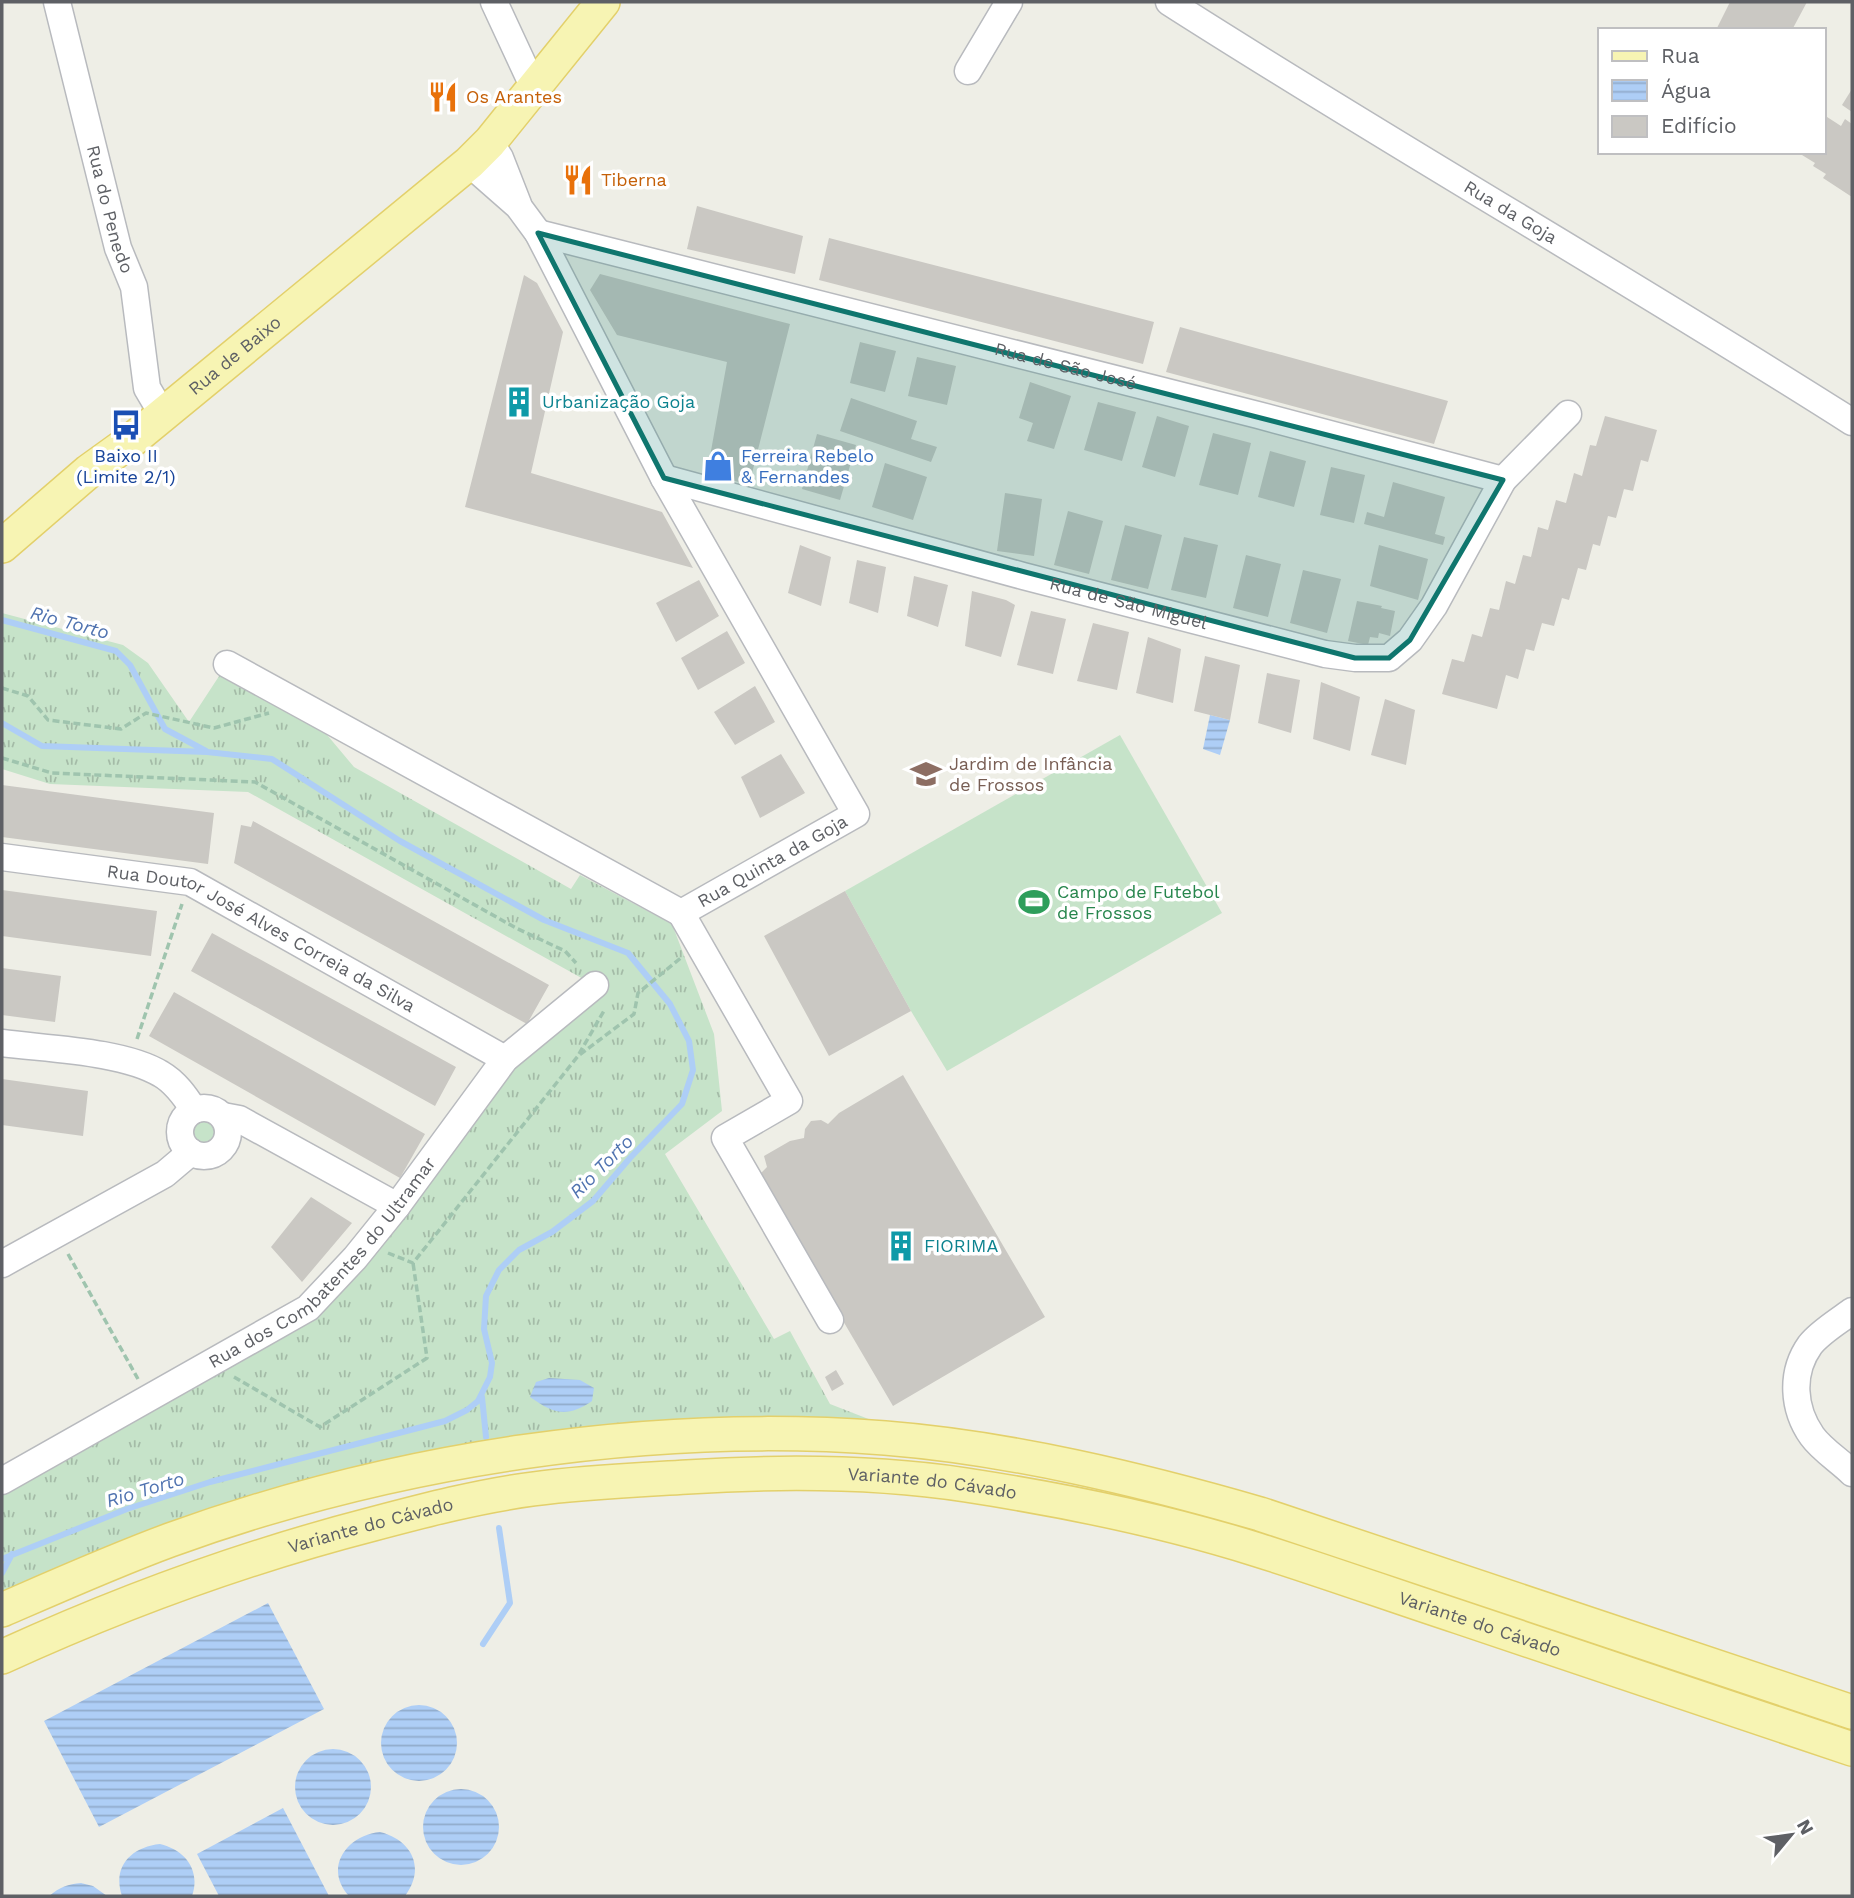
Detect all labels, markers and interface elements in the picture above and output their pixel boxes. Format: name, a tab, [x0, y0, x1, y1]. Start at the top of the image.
legend	[1598, 28, 1826, 154]
text: Rua	[1661, 43, 1700, 68]
text: Água	[1661, 78, 1711, 103]
restaurant icon: Os Arantes	[426, 80, 460, 114]
place label: Os Arantes	[466, 86, 562, 107]
text: Edifício	[1661, 113, 1737, 138]
street label: Rua do Penedo	[83, 143, 138, 276]
restaurant icon: Tiberna	[561, 163, 595, 197]
place label: Tiberna	[601, 169, 667, 190]
street label: Rua da Goja	[1460, 176, 1561, 248]
street label: Rua de Baixo	[184, 311, 285, 399]
street label: Rua de São José	[992, 338, 1139, 394]
building icon: Urbanização Goja	[502, 385, 536, 419]
place label: Urbanização Goja	[542, 391, 695, 412]
bus stop icon: Baixo II (Limite 2/1)	[109, 408, 143, 442]
place label: Baixo II (Limite 2/1)	[76, 445, 176, 487]
place label: Ferreira Rebelo & Fernandes	[741, 445, 874, 487]
shop icon: Ferreira Rebelo & Fernandes	[701, 449, 735, 483]
street label: Rua de São Miguel	[1048, 572, 1210, 633]
water label: Rio Torto	[28, 601, 112, 644]
place label: Jardim de Infância de Frossos	[949, 753, 1112, 795]
school or university icon: Jardim de Infância de Frossos	[909, 757, 943, 791]
street label: Rua Quinta da Goja	[694, 810, 851, 911]
street label: Rua Doutor José Alves Correia da Silva	[106, 860, 419, 1016]
place label: Campo de Futebol de Frossos	[1057, 881, 1220, 923]
sports icon: Campo de Futebol de Frossos	[1017, 885, 1051, 919]
water label: Rio Torto	[565, 1130, 638, 1203]
street label: Rua dos Combatentes do Ultramar	[205, 1153, 439, 1372]
building icon: FIORIMA	[884, 1229, 918, 1263]
place label: FIORIMA	[924, 1235, 998, 1256]
street label: Variante do Cávado	[847, 1463, 1019, 1503]
water label: Rio Torto	[103, 1467, 187, 1512]
street label: Variante do Cávado	[285, 1493, 455, 1557]
street label: Variante do Cávado	[1396, 1587, 1564, 1661]
north arrow	[1756, 1800, 1826, 1870]
text: N	[1792, 1815, 1819, 1839]

